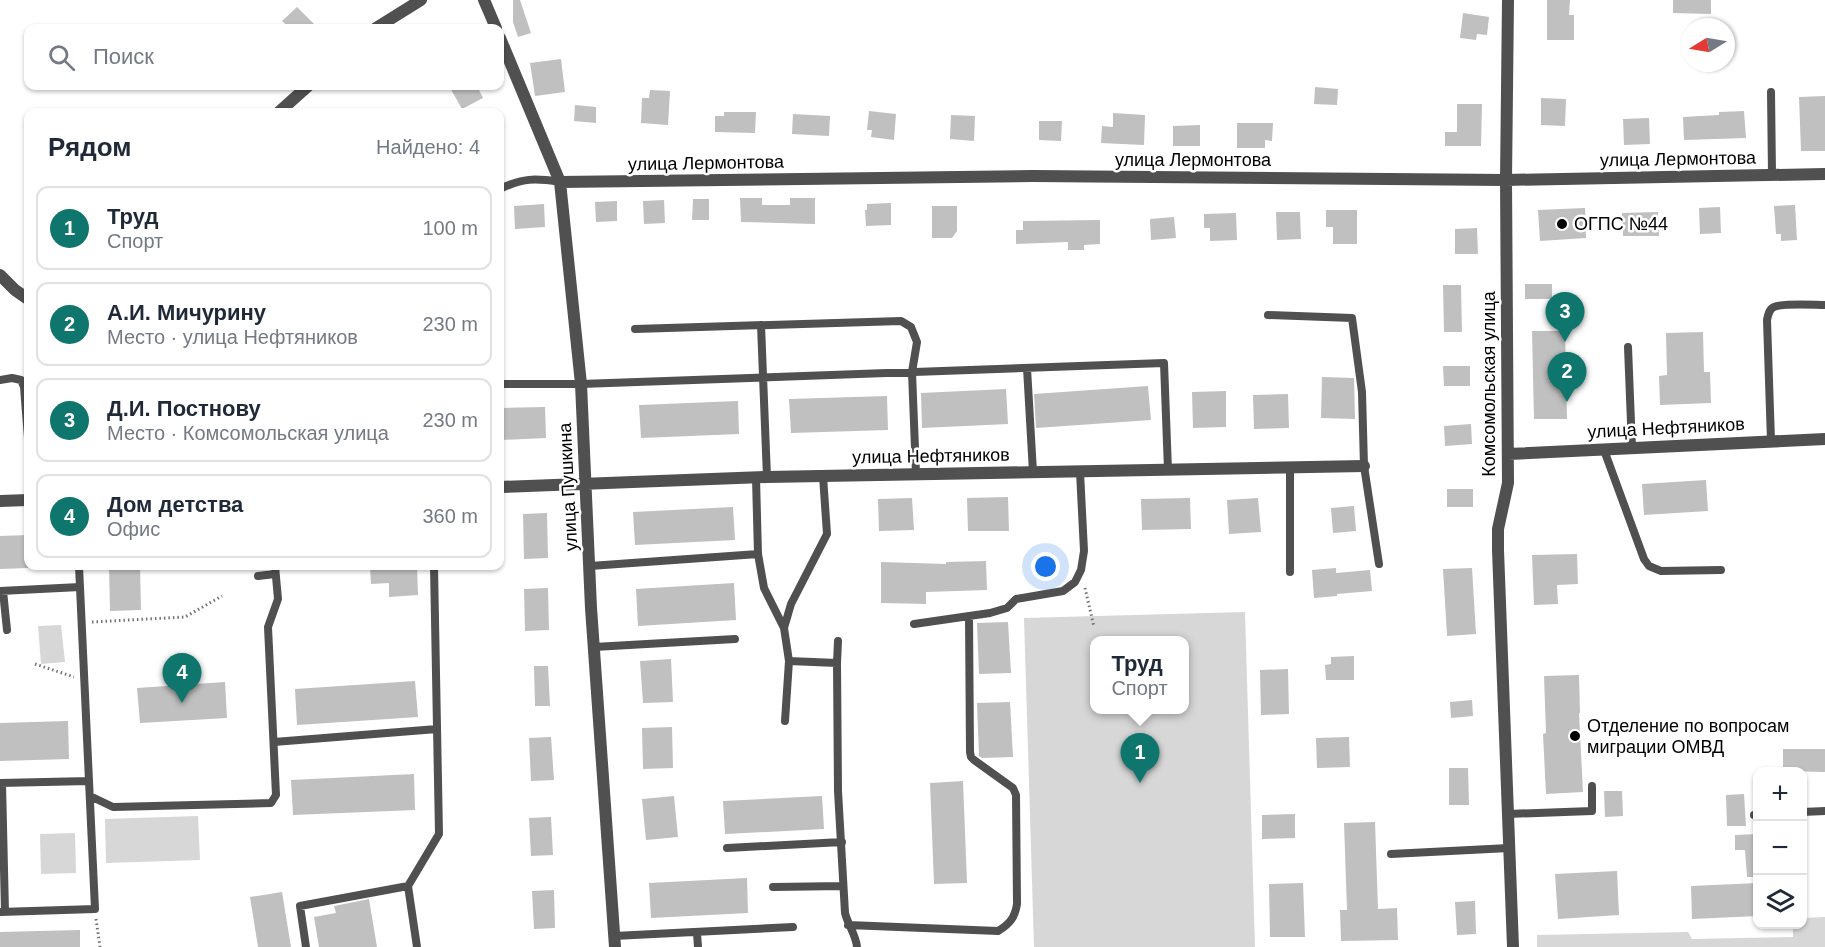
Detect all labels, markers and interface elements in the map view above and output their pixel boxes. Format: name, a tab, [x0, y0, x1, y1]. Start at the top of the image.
north arrow	[1681, 18, 1735, 72]
search box	[24, 24, 504, 90]
icon: search	[45, 41, 78, 74]
text: Поиск	[93, 44, 154, 69]
text: Рядом	[48, 132, 131, 162]
text: Найдено: 4	[376, 136, 480, 158]
street label: улица Лермонтова	[1600, 148, 1757, 170]
street label: улица Лермонтова	[1115, 150, 1272, 170]
street label: улица Лермонтова	[628, 152, 785, 174]
text: Труд	[107, 204, 158, 229]
place label: ОГПС №44	[1574, 214, 1668, 234]
text: 1	[64, 217, 75, 239]
text: 100 m	[422, 217, 478, 239]
marker: ОГПС №44	[1555, 217, 1569, 231]
text: Спорт	[107, 230, 163, 252]
street label: Комсомольская улица	[1479, 290, 1499, 477]
pin: 3	[1546, 292, 1584, 342]
text: А.И. Мичурину	[107, 300, 266, 325]
text: 2	[64, 313, 75, 335]
text: 230 m	[422, 313, 478, 335]
text: Место · улица Нефтяников	[107, 326, 358, 348]
pin: 2	[1548, 352, 1586, 402]
text: Д.И. Постнову	[107, 396, 261, 421]
text: 3	[64, 409, 75, 431]
text: 230 m	[422, 409, 478, 431]
street label: улица Нефтяников	[1587, 414, 1745, 442]
street label: улица Пушкина	[555, 421, 581, 552]
text: Место · Комсомольская улица	[107, 422, 389, 444]
street label: улица Нефтяников	[852, 445, 1010, 467]
text: Дом детства	[107, 492, 243, 517]
text: 4	[64, 505, 75, 527]
text: 360 m	[422, 505, 478, 527]
text: Офис	[107, 518, 160, 540]
your location	[1031, 552, 1060, 581]
popup	[1090, 636, 1189, 714]
text: Труд	[1111, 651, 1163, 676]
pin: 4	[162, 654, 201, 703]
text: Спорт	[1111, 677, 1168, 699]
place label: Отделение по вопросам миграции ОМВД	[1587, 716, 1789, 757]
marker: Отделение по вопросам миграции ОМВД	[1568, 729, 1582, 743]
pin: 1	[1120, 734, 1160, 783]
map controls	[1753, 767, 1807, 929]
button: +	[1753, 767, 1807, 821]
button: −	[1753, 821, 1807, 875]
button: layers	[1753, 875, 1807, 929]

